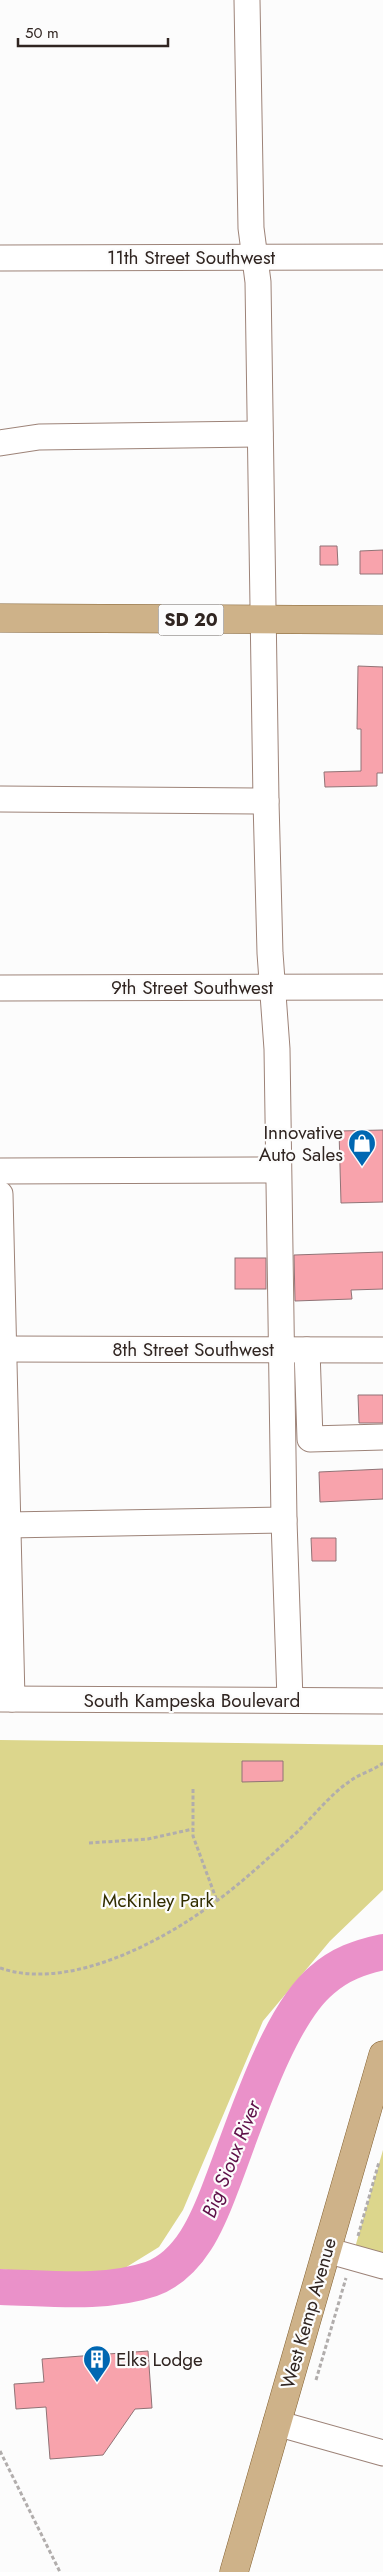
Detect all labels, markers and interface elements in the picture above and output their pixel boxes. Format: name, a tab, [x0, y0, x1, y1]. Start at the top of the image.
scale bar	[18, 15, 168, 47]
text: 50 m	[25, 22, 59, 44]
street label: 11th Street Southwest	[107, 244, 276, 271]
road number: SD 20	[158, 604, 224, 636]
street label: 9th Street Southwest	[111, 974, 273, 1001]
place label: Innovative Auto Sales	[259, 1119, 343, 1168]
shop icon: Innovative Auto Sales	[347, 1128, 377, 1167]
street label: 8th Street Southwest	[112, 1336, 274, 1363]
street label: South Kampeska Boulevard	[84, 1687, 300, 1714]
park label: McKinley Park	[102, 1887, 215, 1914]
water label: Big Sioux River	[195, 2095, 269, 2222]
street label: West Kemp Avenue	[274, 2234, 343, 2392]
building icon: Elks Lodge	[82, 2344, 112, 2383]
place label: Elks Lodge	[116, 2346, 203, 2373]

